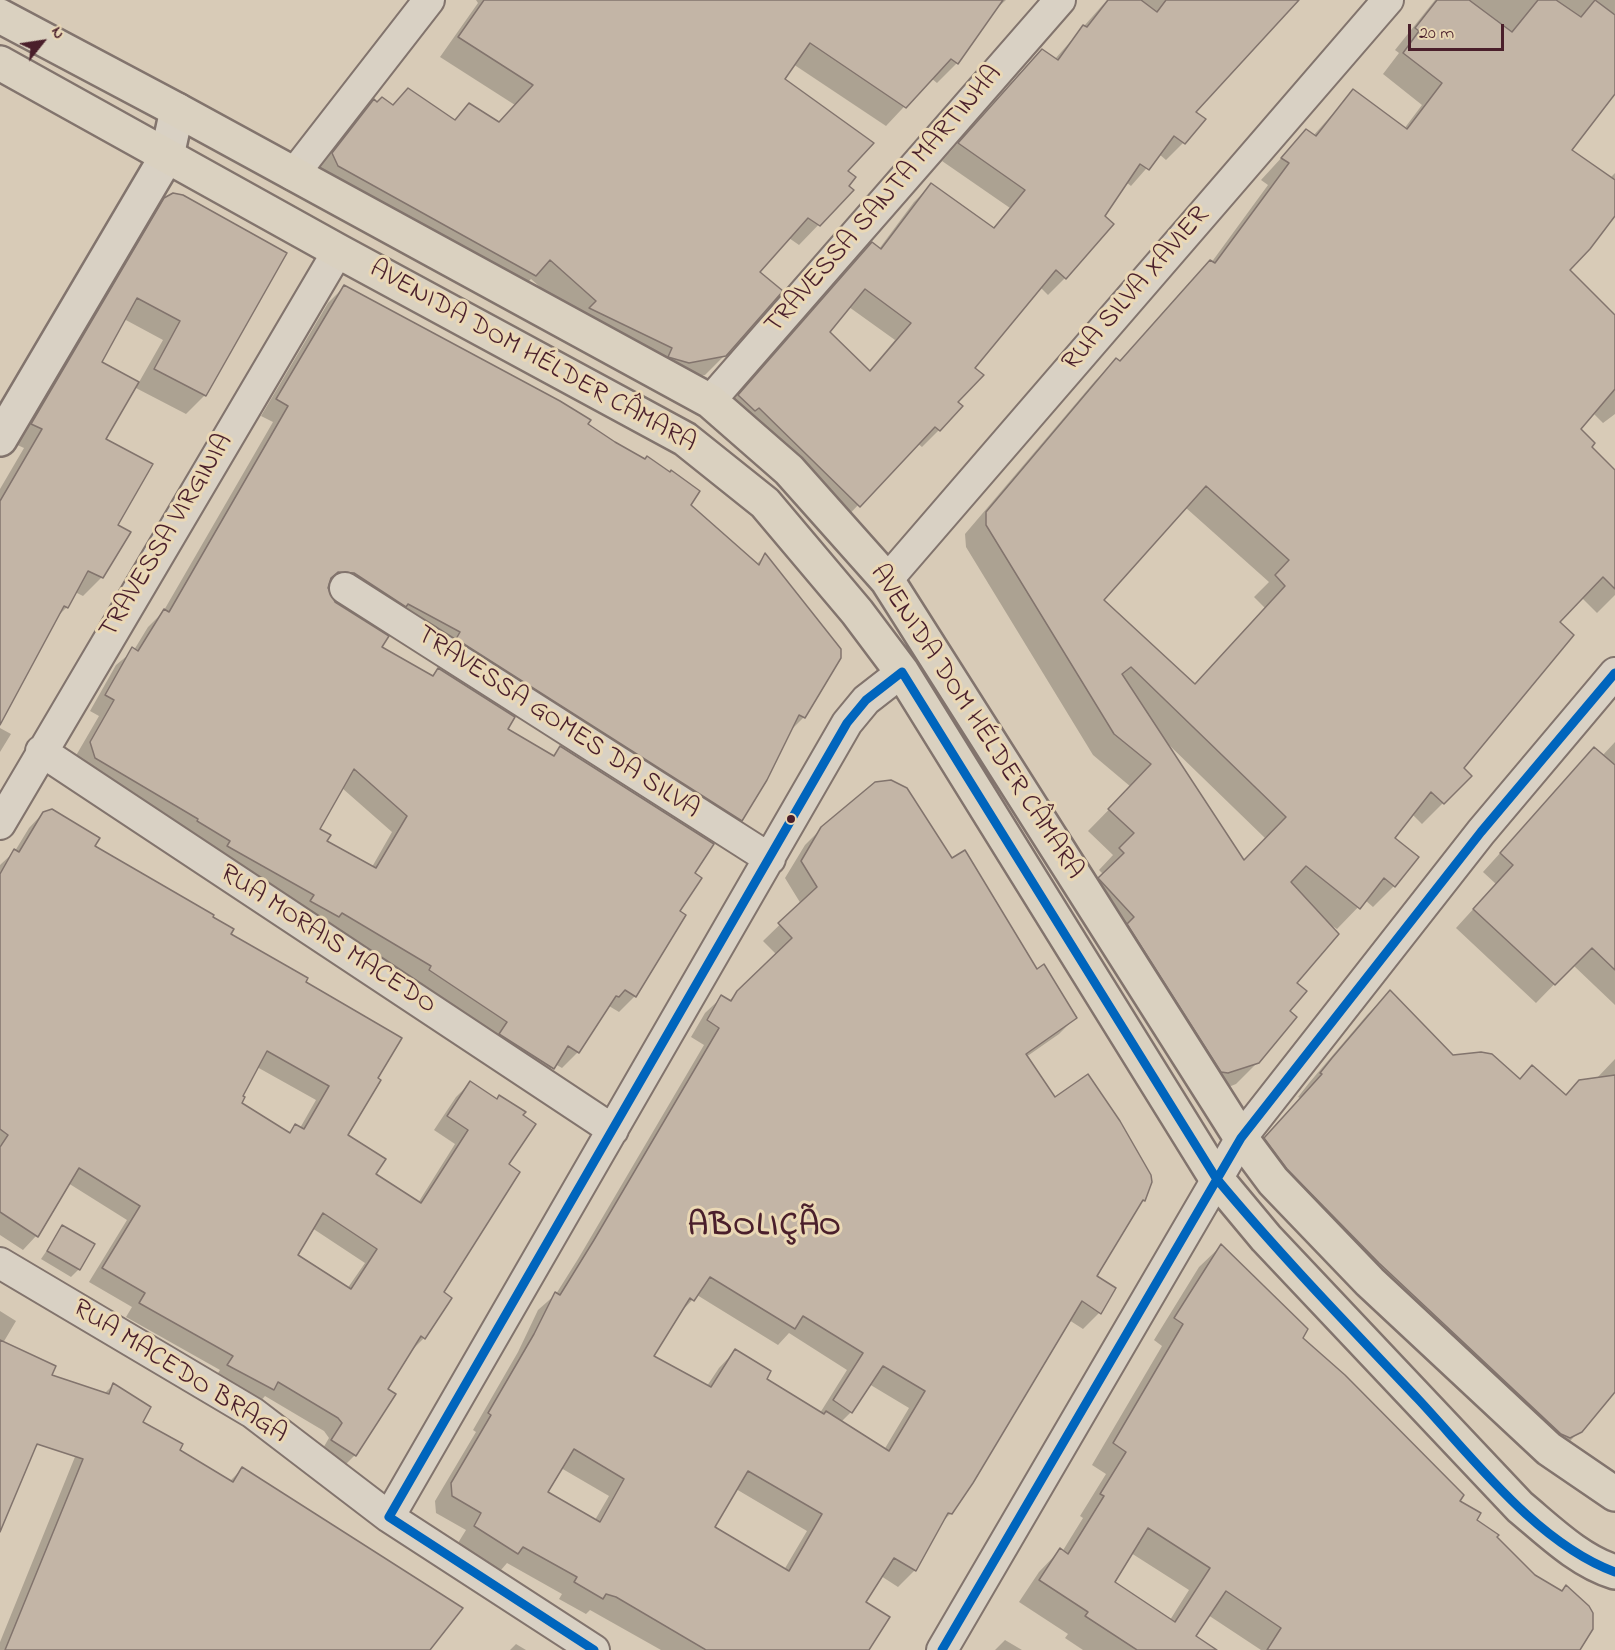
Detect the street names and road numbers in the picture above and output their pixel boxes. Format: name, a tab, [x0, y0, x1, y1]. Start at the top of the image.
street label: TRAVESSA SANTA MARTINHA	[759, 60, 1011, 342]
street label: RUA SILVA XAVIER	[1057, 201, 1217, 379]
street label: AVENIDA DOM HÉLDER CÂMARA	[363, 254, 701, 462]
street label: TRAVESSA VIRGINIA	[94, 429, 242, 645]
street label: AVENIDA DOM HÉLDER CÂMARA	[861, 560, 1089, 886]
street label: TRAVESSA GOMES DA SILVA	[409, 620, 705, 828]
street label: RUA MORAIS MACEDO	[213, 859, 441, 1023]
street label: RUA MACEDO BRAGA	[66, 1294, 292, 1452]

